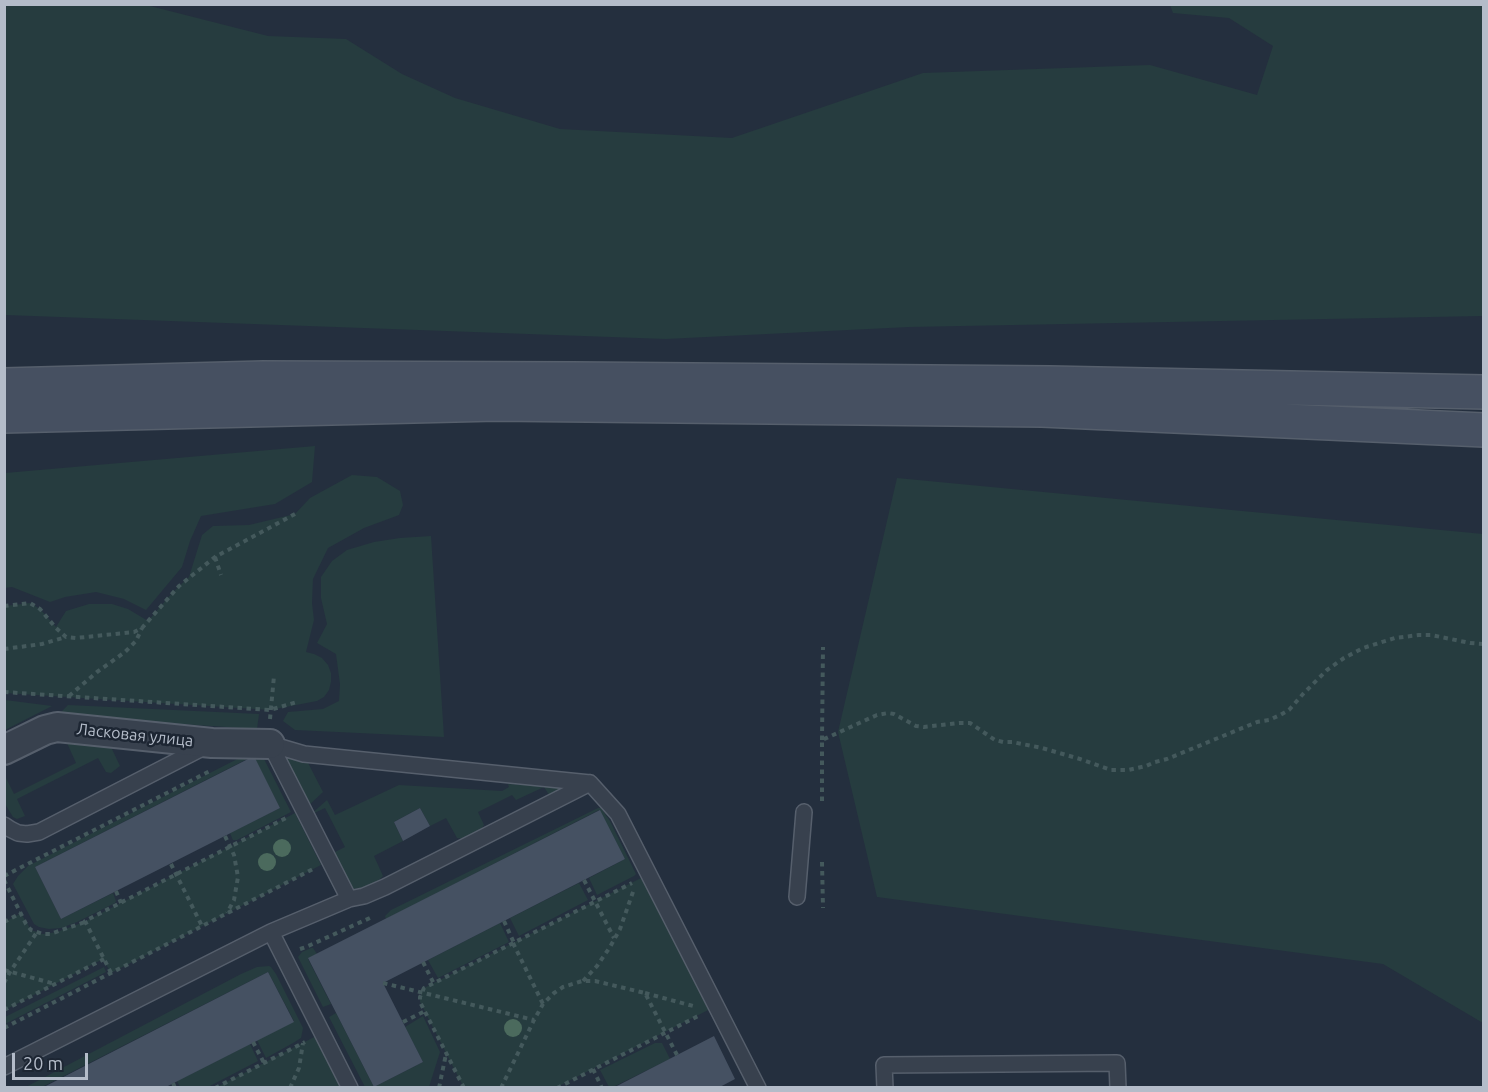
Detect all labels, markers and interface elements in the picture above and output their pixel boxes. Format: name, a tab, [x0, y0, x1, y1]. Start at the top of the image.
street label: Ласковая улица	[76, 719, 194, 751]
scale bar	[15, 1041, 92, 1079]
text: 20 m	[23, 1053, 63, 1073]

